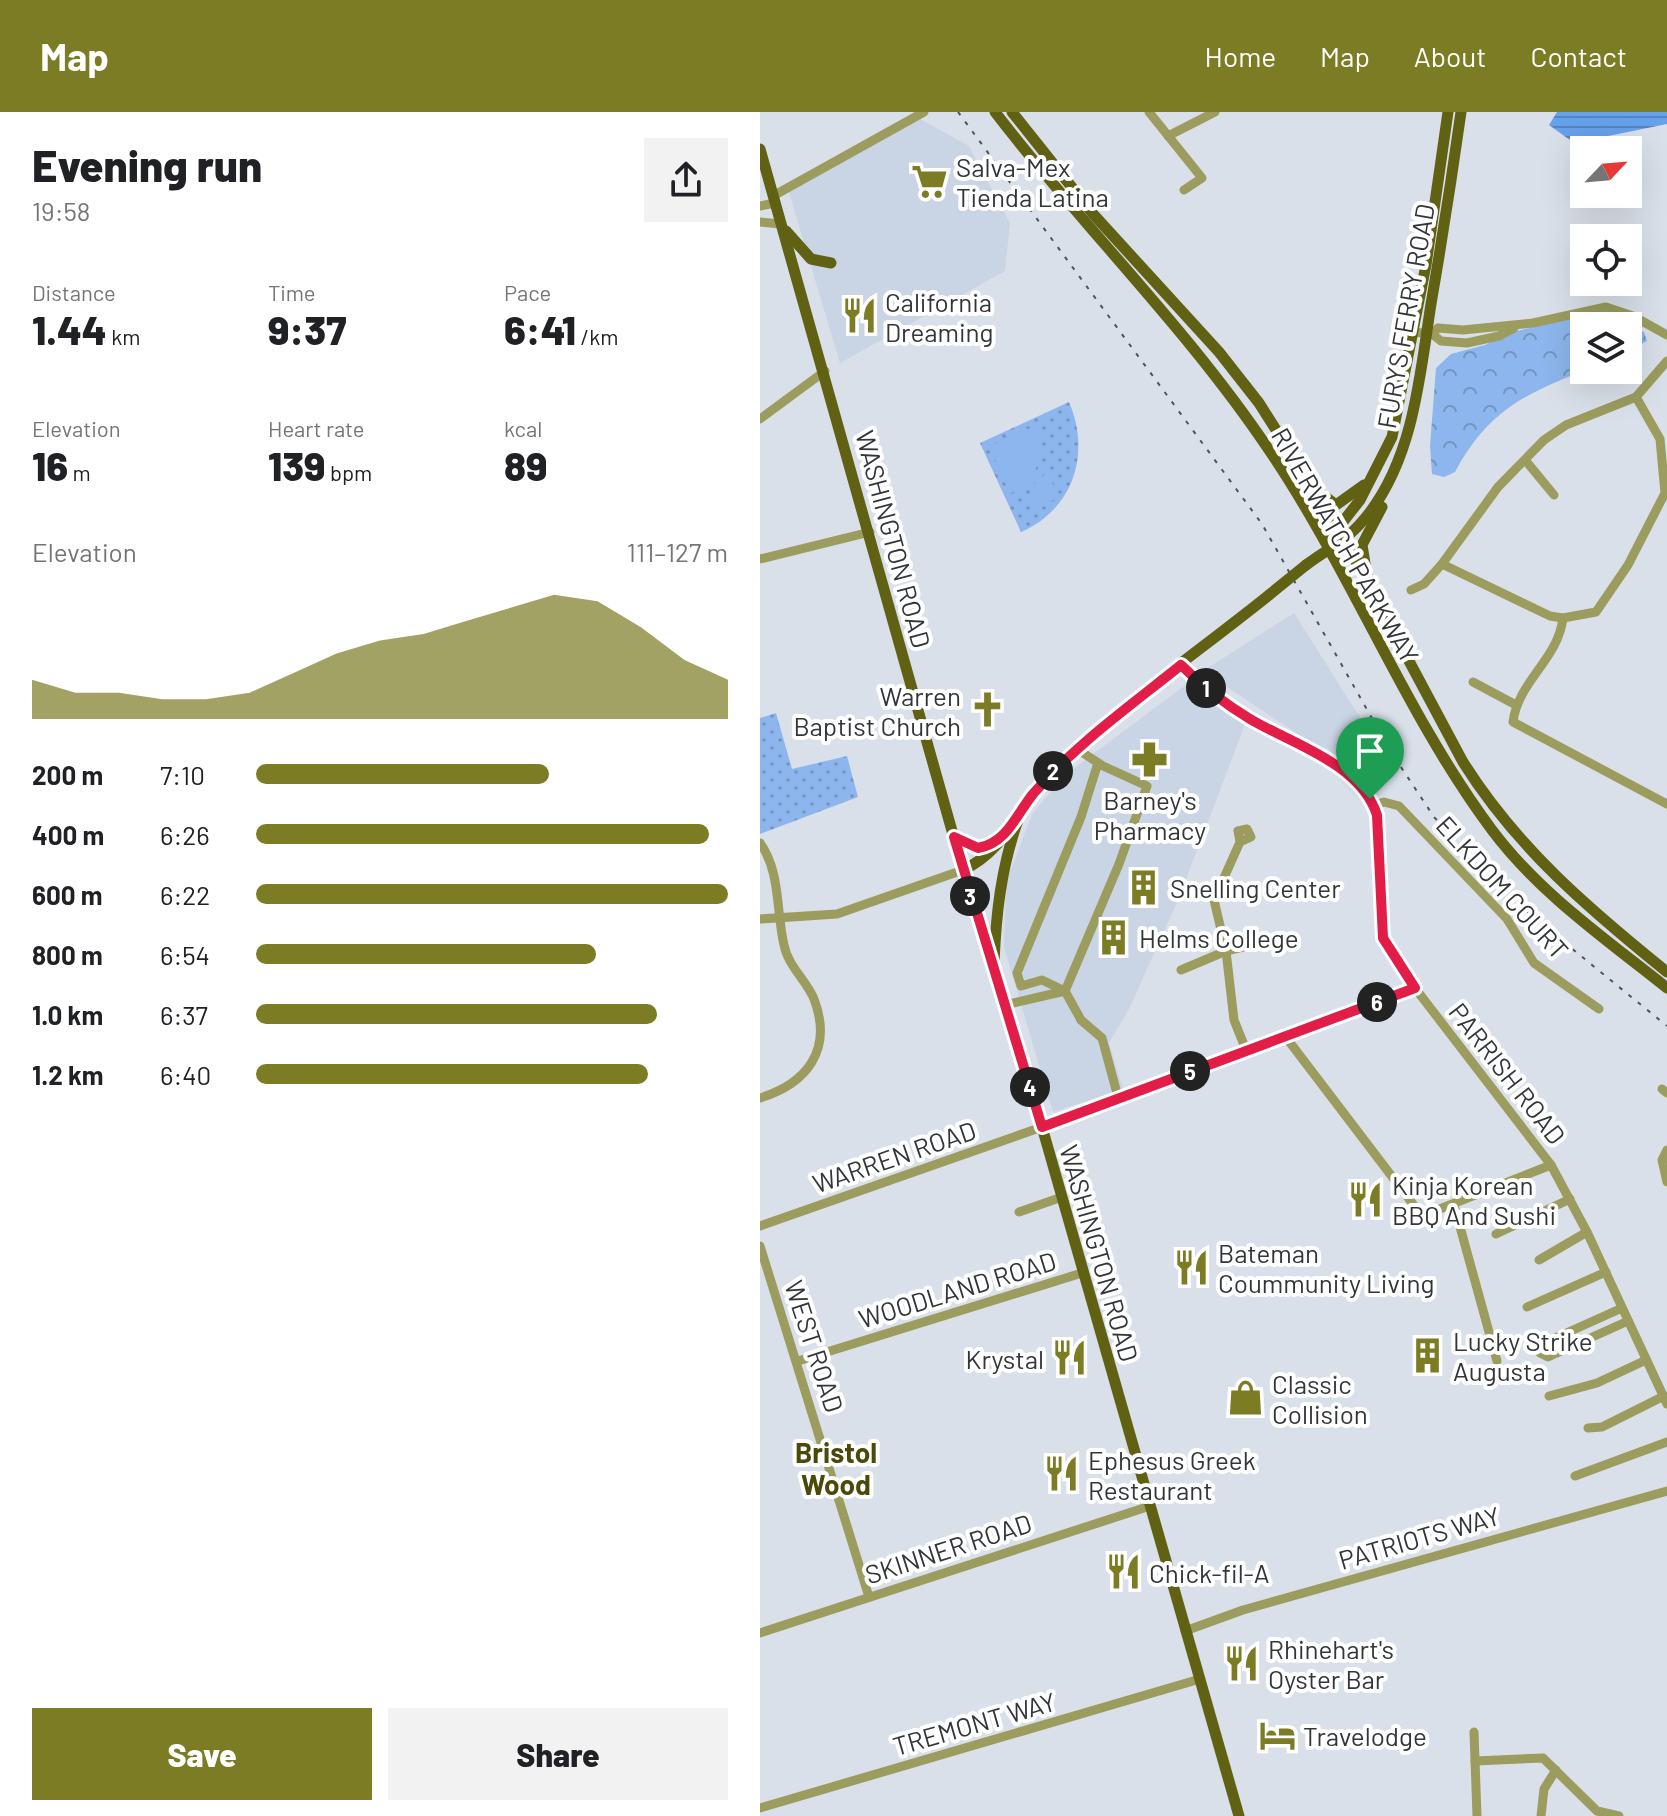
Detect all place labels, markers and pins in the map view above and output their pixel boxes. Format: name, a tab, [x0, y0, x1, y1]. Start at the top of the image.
place label: Salva-Mex Tienda Latina	[956, 151, 1109, 212]
supermarket icon: Salva-Mex Tienda Latina	[911, 162, 949, 200]
place label: California Dreaming	[885, 286, 993, 347]
restaurant icon: California Dreaming	[840, 297, 878, 335]
pin: 1	[1186, 668, 1226, 708]
place label: Warren Baptist Church	[793, 680, 961, 741]
church icon: Warren Baptist Church	[968, 691, 1006, 729]
pin	[1336, 717, 1404, 799]
pharmacy icon: Barney's Pharmacy	[1131, 741, 1169, 779]
pin: 2	[1033, 751, 1073, 791]
place label: Barney's Pharmacy	[1094, 784, 1206, 845]
building icon: Snelling Center	[1125, 868, 1163, 906]
place label: Snelling Center	[1170, 872, 1341, 903]
pin: 3	[950, 876, 990, 916]
building icon: Helms College	[1094, 918, 1132, 956]
place label: Helms College	[1139, 922, 1299, 953]
pin: 6	[1357, 982, 1397, 1022]
pin: 5	[1170, 1051, 1210, 1091]
pin: 4	[1010, 1067, 1050, 1107]
place label: Kinja Korean BBQ And Sushi	[1392, 1169, 1556, 1230]
restaurant icon: Kinja Korean BBQ And Sushi	[1347, 1180, 1385, 1218]
place label: Bateman Coummunity Living	[1218, 1237, 1434, 1298]
restaurant icon: Bateman Coummunity Living	[1173, 1248, 1211, 1286]
place label: Lucky Strike Augusta	[1453, 1325, 1593, 1386]
building icon: Lucky Strike Augusta	[1408, 1336, 1446, 1374]
restaurant icon: Krystal	[1051, 1339, 1089, 1377]
place label: Krystal	[966, 1343, 1044, 1374]
place label: Classic Collision	[1272, 1368, 1368, 1429]
shop icon: Classic Collision	[1227, 1379, 1265, 1417]
place label: Ephesus Greek Restaurant	[1088, 1444, 1256, 1505]
restaurant icon: Ephesus Greek Restaurant	[1043, 1455, 1081, 1493]
restaurant icon: Chick-fil-A	[1104, 1553, 1142, 1591]
place label: Chick-fil-A	[1149, 1557, 1270, 1588]
place label: Rhinehart's Oyster Bar	[1268, 1633, 1394, 1694]
restaurant icon: Rhinehart's Oyster Bar	[1223, 1644, 1261, 1682]
hotel icon: Travelodge	[1258, 1716, 1296, 1754]
place label: Travelodge	[1303, 1720, 1427, 1751]

